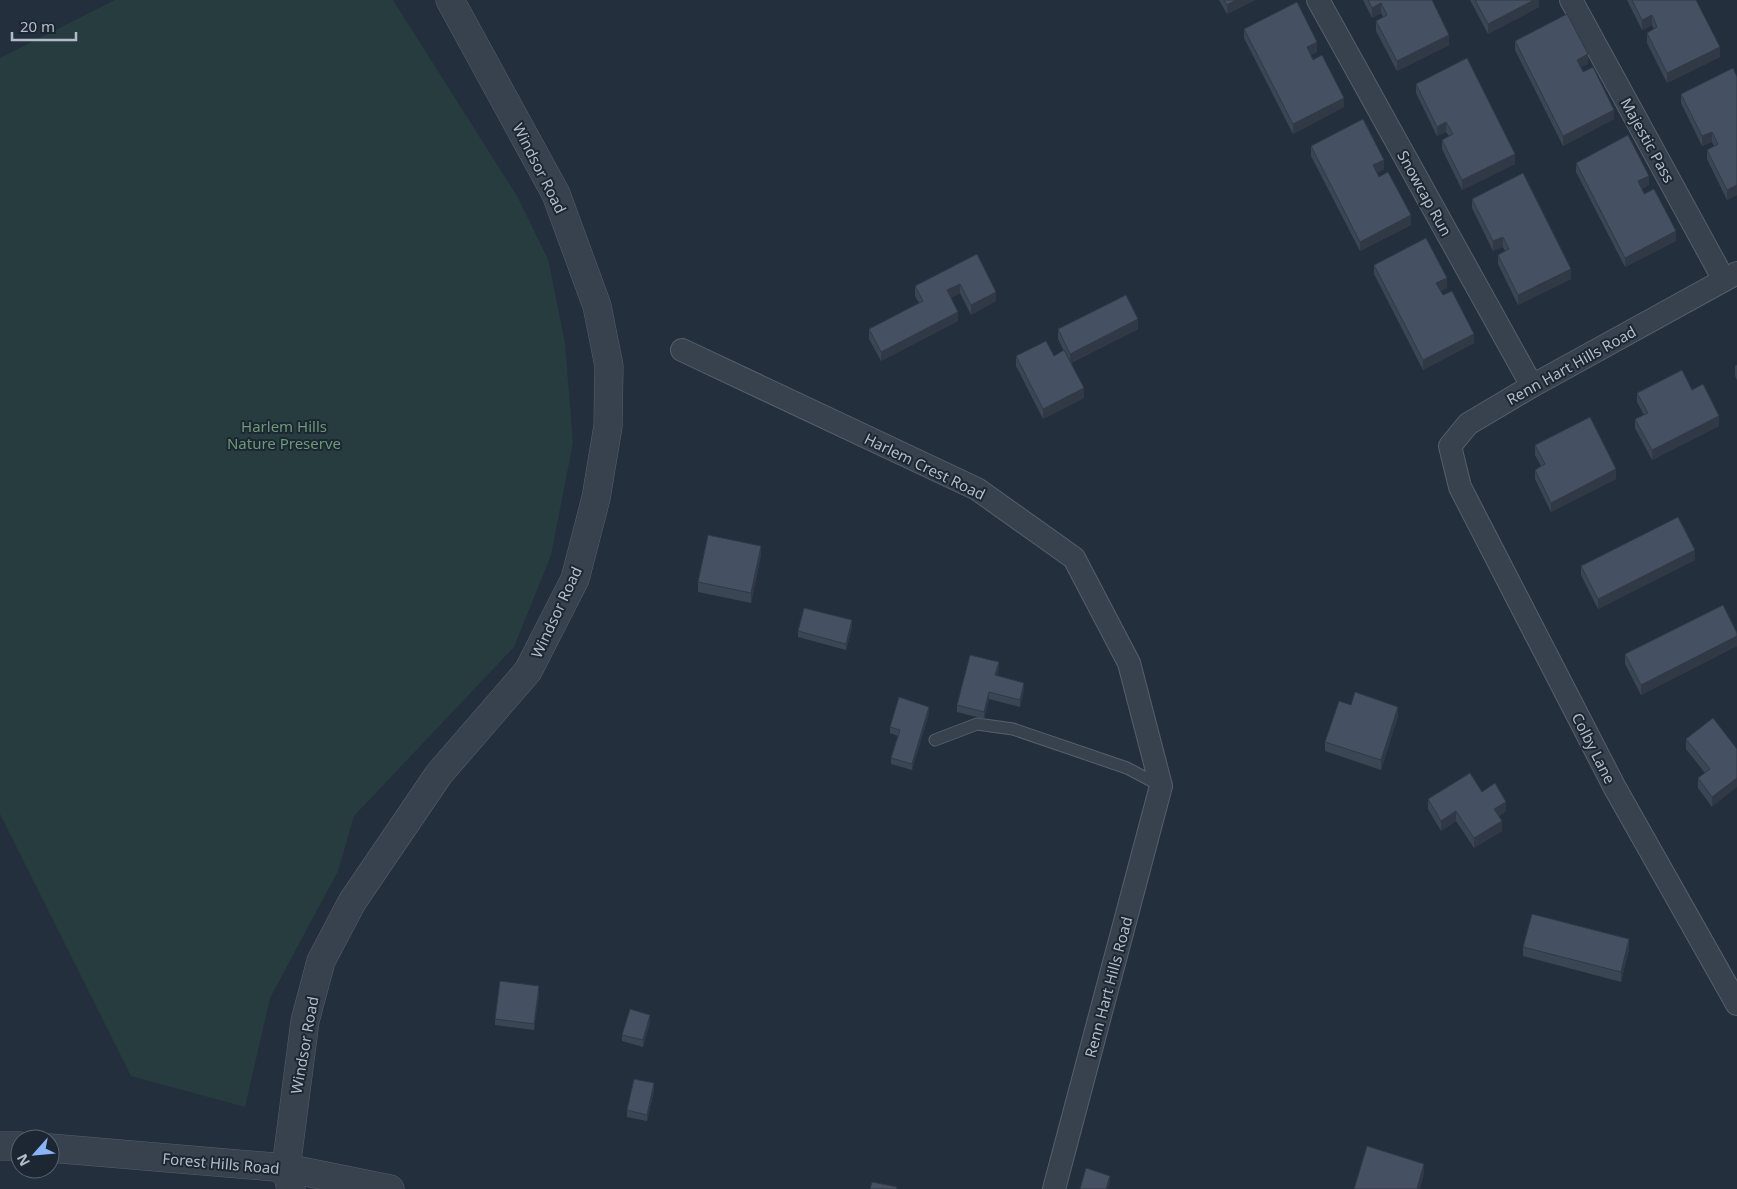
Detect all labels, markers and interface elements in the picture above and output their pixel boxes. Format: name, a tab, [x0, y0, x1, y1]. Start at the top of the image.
scale bar	[12, 10, 76, 42]
text: 20 m	[20, 16, 55, 36]
street label: Majestic Pass	[1617, 94, 1679, 186]
street label: Windsor Road	[509, 119, 571, 217]
street label: Snowcap Run	[1393, 147, 1457, 239]
street label: Renn Hart Hills Road	[1503, 321, 1639, 409]
park label: Harlem Hills Nature Preserve	[227, 416, 341, 453]
street label: Harlem Crest Road	[861, 428, 989, 504]
street label: Windsor Road	[526, 563, 586, 661]
street label: Colby Lane	[1568, 709, 1620, 787]
street label: Renn Hart Hills Road	[1080, 914, 1136, 1060]
street label: Windsor Road	[286, 995, 322, 1095]
north arrow	[10, 1129, 60, 1179]
street label: Forest Hills Road	[162, 1148, 280, 1178]
text: N	[12, 1151, 34, 1170]

